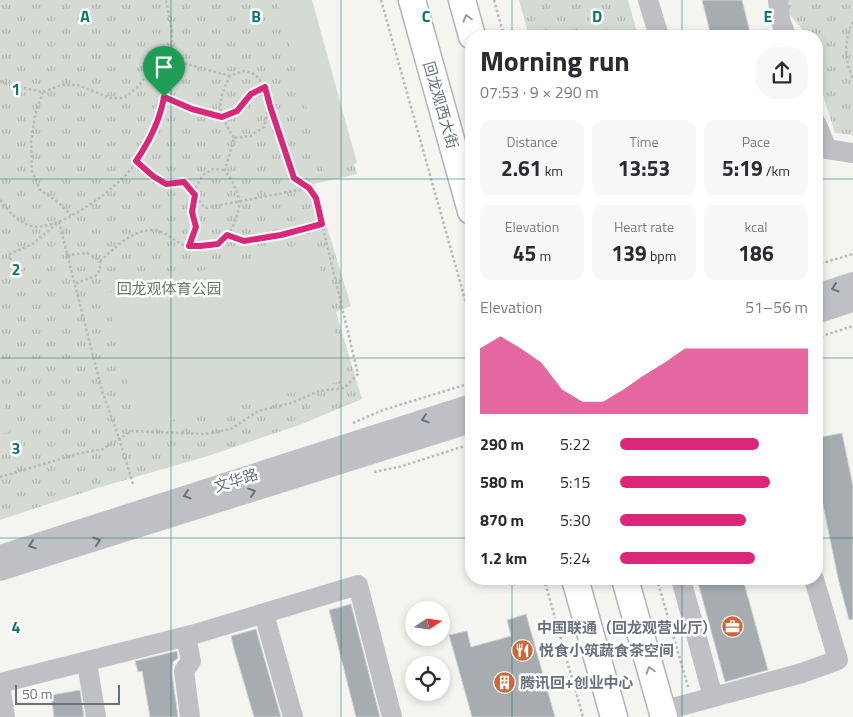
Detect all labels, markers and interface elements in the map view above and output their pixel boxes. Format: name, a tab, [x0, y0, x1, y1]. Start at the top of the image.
text: A	[80, 4, 90, 28]
text: B	[251, 4, 261, 28]
text: C	[422, 4, 431, 28]
text: D	[592, 4, 602, 28]
text: E	[764, 4, 773, 28]
one-way arrow	[463, 15, 473, 23]
text: Morning run	[480, 39, 630, 82]
pin	[143, 46, 185, 97]
button: share	[756, 47, 808, 99]
icon: arrive	[150, 53, 178, 81]
street label: 回龙观西大街	[418, 59, 464, 151]
text: 1	[12, 77, 20, 101]
text: 07:53 · 9 × 290 m	[480, 80, 599, 104]
text: Distance	[506, 131, 558, 152]
text: Time	[629, 131, 659, 152]
text: Pace	[742, 131, 770, 152]
text: 2.61	[501, 152, 542, 184]
text: 13:53	[618, 152, 670, 184]
text: 5:19	[722, 152, 763, 184]
text: km	[542, 160, 563, 181]
text: /km	[763, 160, 790, 181]
text: Elevation	[505, 216, 559, 237]
text: Heart rate	[614, 216, 674, 237]
text: kcal	[745, 216, 767, 237]
text: 45	[513, 237, 536, 269]
text: 139	[612, 237, 647, 269]
text: 186	[738, 237, 774, 269]
text: m	[536, 245, 551, 266]
text: bpm	[647, 245, 676, 266]
text: 2	[12, 257, 20, 281]
park label: 回龙观体育公园	[116, 277, 222, 300]
one-way arrow	[831, 283, 839, 293]
text: Elevation	[480, 295, 542, 319]
text: 51–56 m	[745, 295, 808, 319]
one-way arrow	[421, 413, 429, 423]
text: 290 m	[480, 432, 524, 456]
text: 5:22	[560, 432, 590, 456]
text: 3	[12, 436, 20, 460]
street label: 文华路	[211, 462, 261, 498]
text: 580 m	[480, 470, 524, 494]
text: 5:15	[560, 470, 590, 494]
one-way arrow	[247, 488, 255, 498]
one-way arrow	[183, 490, 191, 500]
text: 870 m	[480, 508, 524, 532]
text: 5:30	[560, 508, 590, 532]
one-way arrow	[92, 537, 100, 547]
one-way arrow	[28, 539, 37, 549]
text: 1.2 km	[480, 546, 527, 570]
text: 5:24	[560, 546, 590, 570]
north arrow	[405, 601, 450, 646]
map controls	[405, 601, 450, 701]
text: 4	[12, 615, 21, 639]
office icon: 中国联通（回龙观营业厅）	[721, 615, 745, 639]
place label: 中国联通（回龙观营业厅）	[537, 616, 717, 639]
restaurant icon: 悦食小筑蔬食茶空间	[511, 638, 535, 662]
place label: 悦食小筑蔬食茶空间	[539, 639, 674, 662]
button: locate	[405, 656, 450, 701]
one-way arrow	[646, 666, 656, 675]
building icon: 腾讯回+创业中心	[492, 670, 516, 694]
place label: 腾讯回+创业中心	[520, 671, 633, 694]
scale bar	[15, 682, 120, 705]
text: 50 m	[22, 683, 52, 704]

